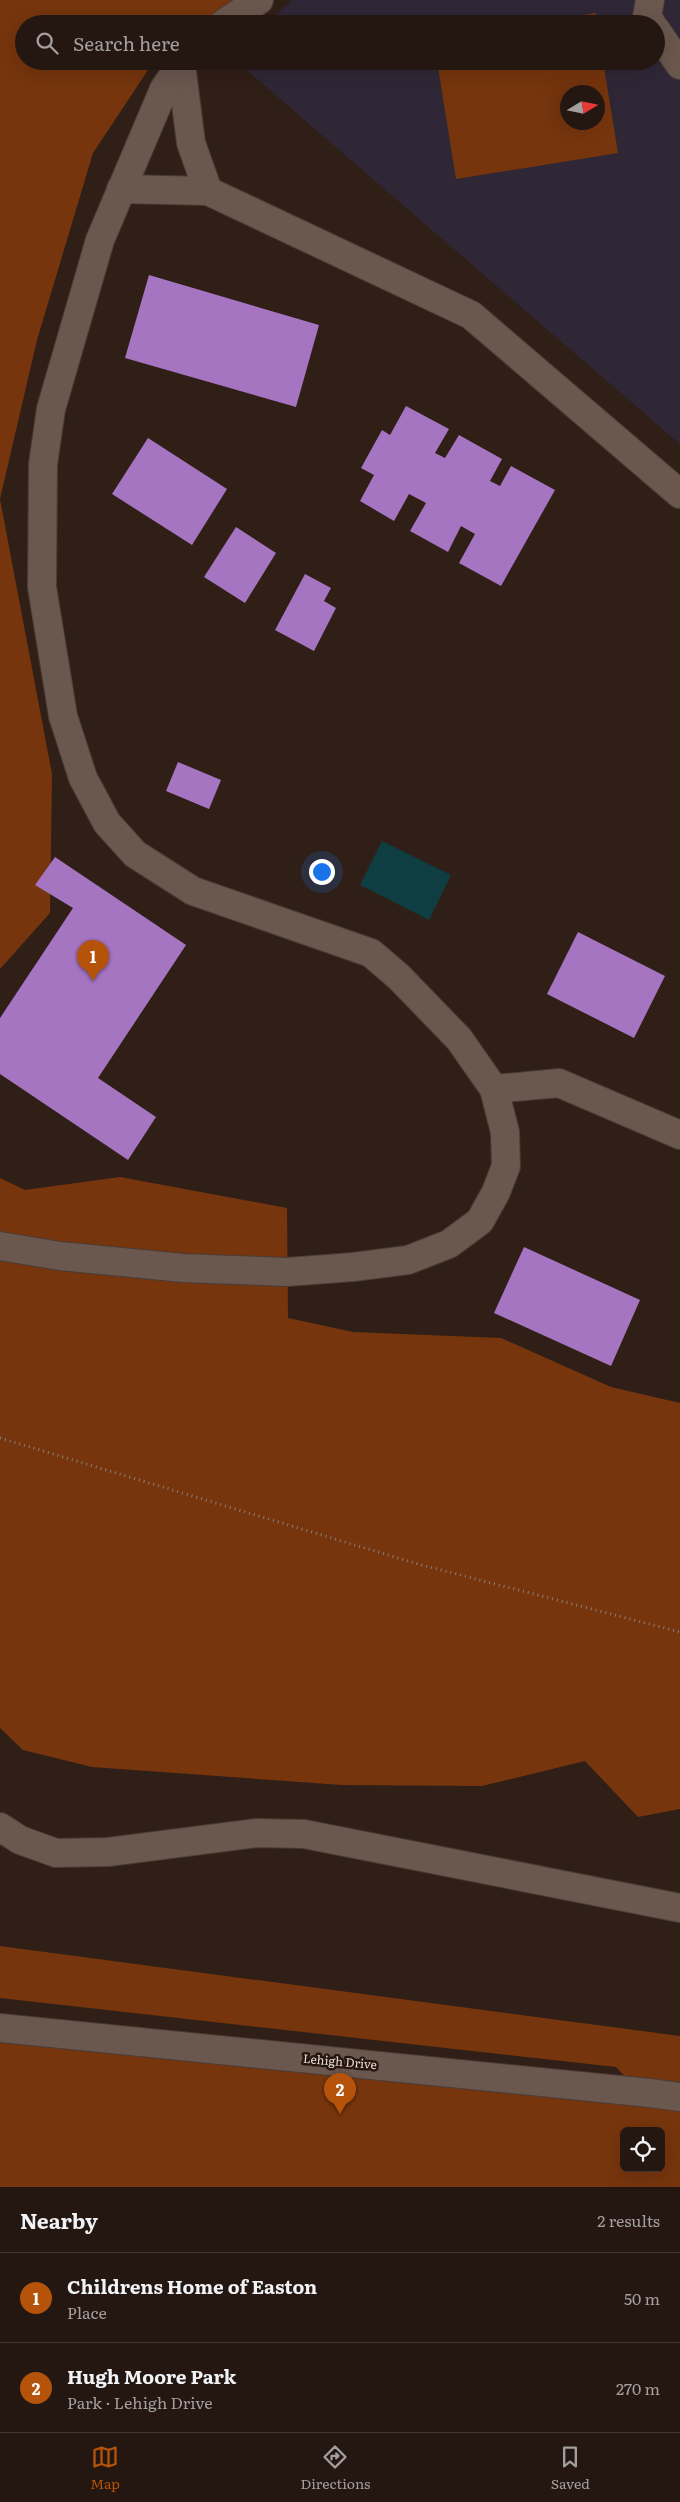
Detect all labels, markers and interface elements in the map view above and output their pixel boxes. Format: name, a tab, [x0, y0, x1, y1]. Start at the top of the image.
search box	[15, 15, 665, 70]
icon: search	[33, 29, 61, 57]
text: Search here	[73, 29, 180, 57]
north arrow	[560, 85, 605, 130]
your location	[309, 859, 335, 885]
pin: 1	[77, 940, 109, 981]
street label: Lehigh Drive	[302, 2049, 378, 2073]
pin: 2	[324, 2073, 356, 2114]
map controls	[620, 2127, 665, 2172]
button: locate	[620, 2127, 665, 2172]
text: Nearby	[20, 2204, 98, 2235]
text: 2 results	[597, 2208, 660, 2232]
text: Childrens Home of Easton	[67, 2272, 317, 2300]
text: 1	[33, 2286, 39, 2310]
text: 50 m	[624, 2286, 660, 2310]
text: Place	[67, 2300, 107, 2324]
text: Hugh Moore Park	[67, 2362, 236, 2390]
text: 2	[32, 2376, 40, 2400]
text: 270 m	[616, 2376, 660, 2400]
text: Park · Lehigh Drive	[67, 2390, 213, 2414]
tab: Map	[90, 2443, 120, 2493]
tab: Directions	[300, 2443, 370, 2493]
tab: Saved	[551, 2443, 590, 2493]

